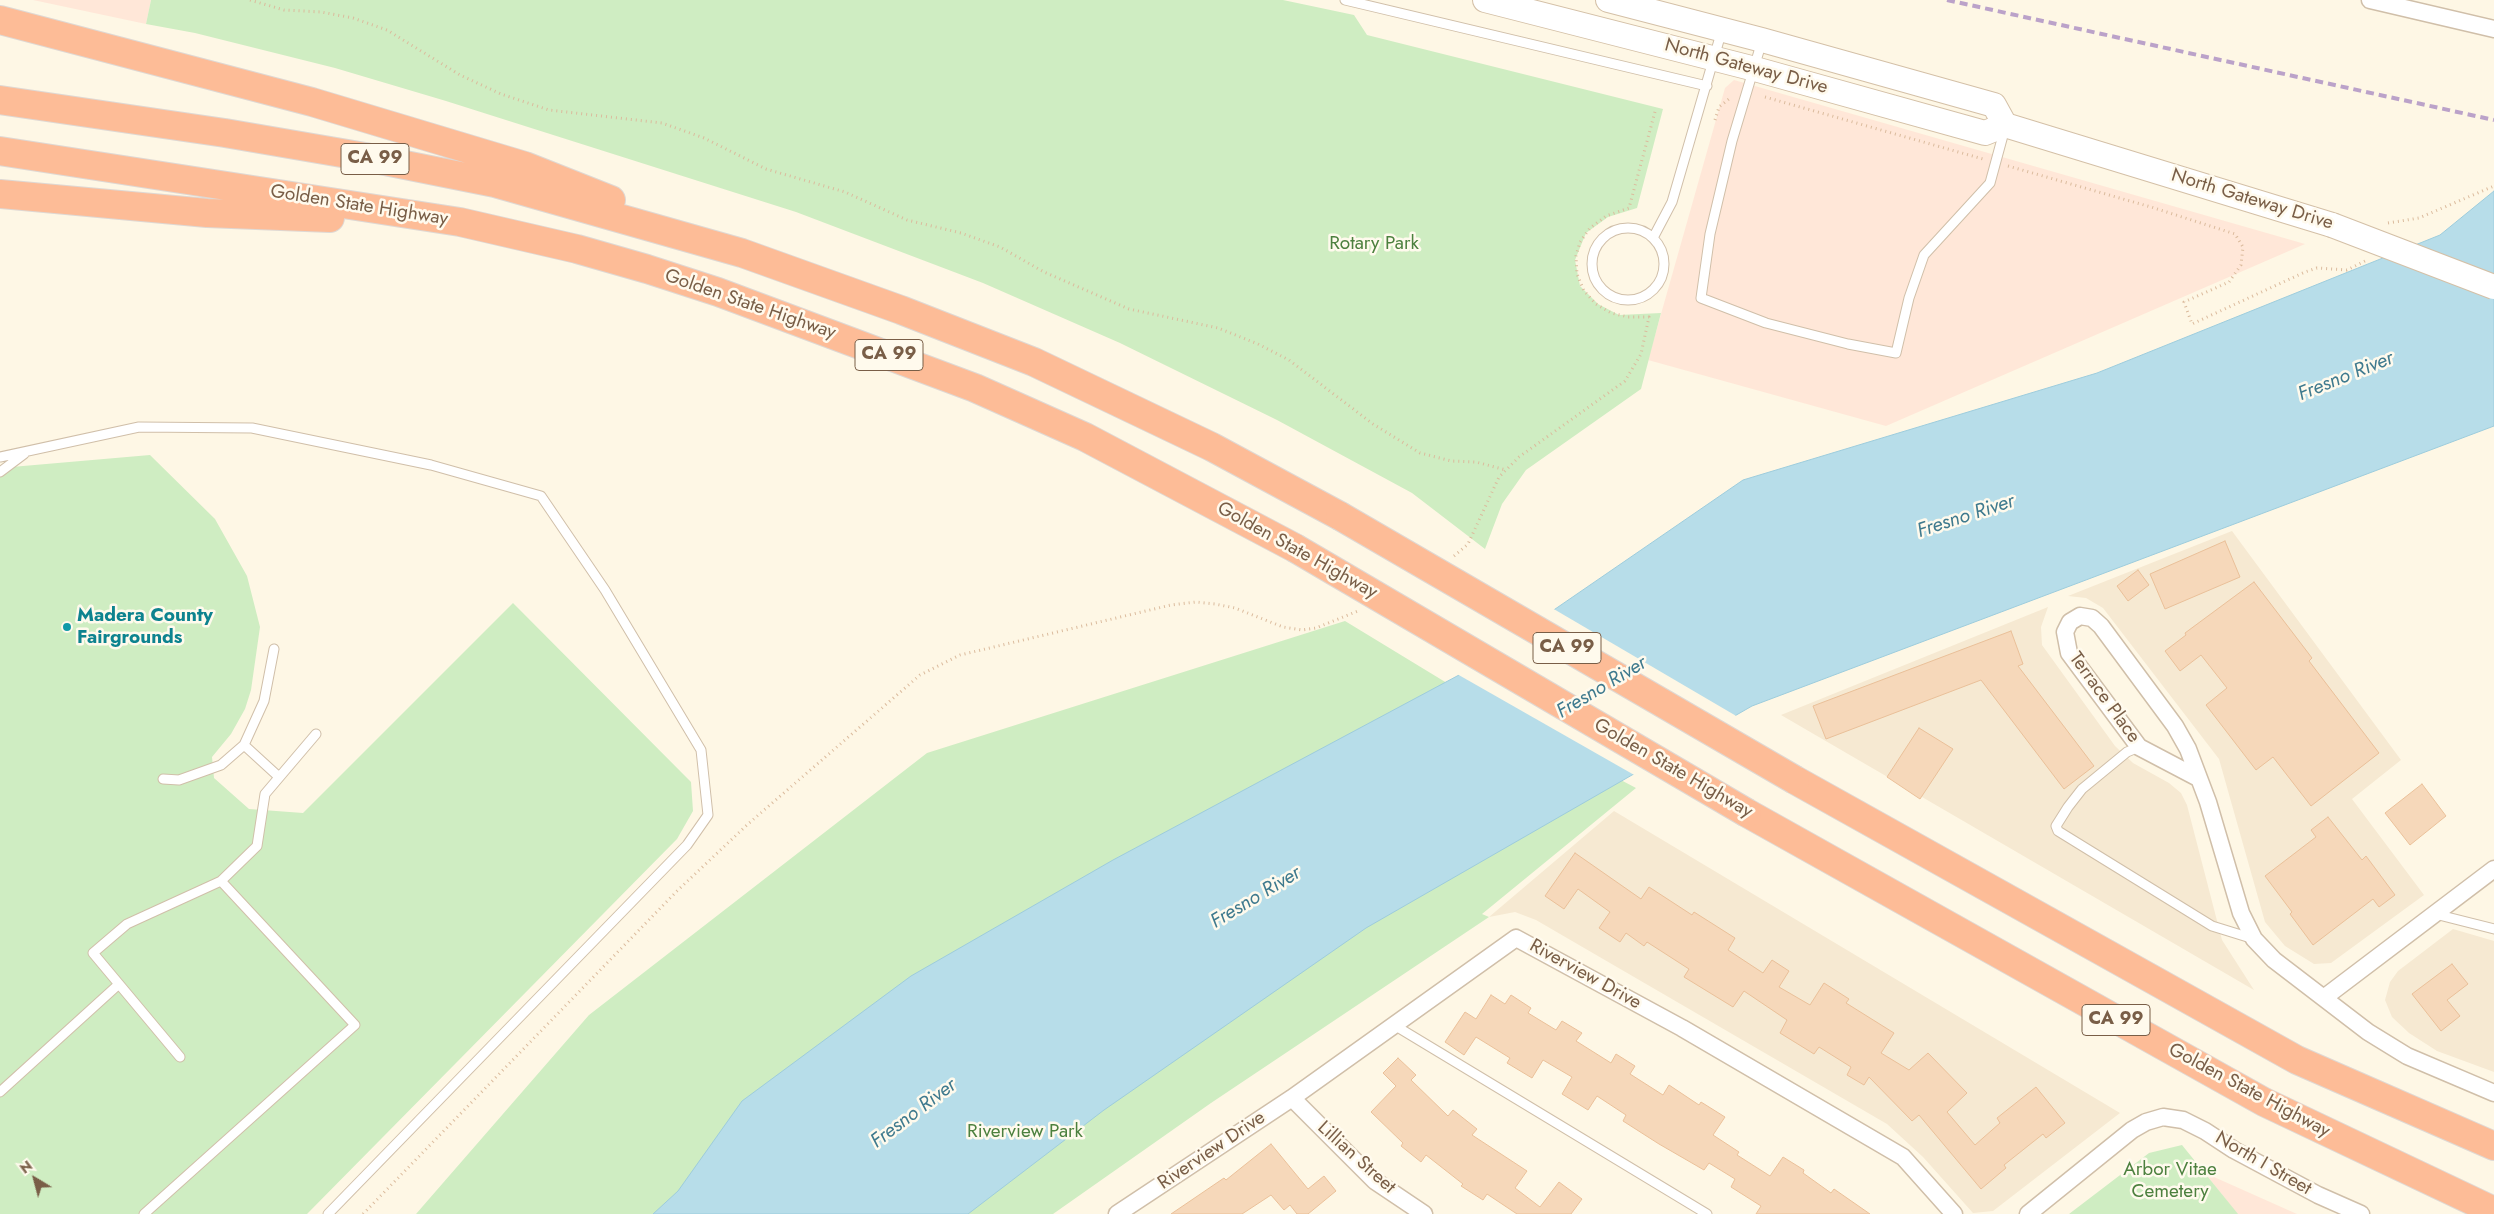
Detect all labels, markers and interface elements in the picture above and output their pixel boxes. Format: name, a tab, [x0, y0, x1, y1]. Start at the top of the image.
street label: North Gateway Drive	[1662, 34, 1830, 100]
road number: CA 99	[341, 144, 409, 174]
street label: North Gateway Drive	[2168, 165, 2336, 235]
street label: Golden State Highway	[269, 181, 449, 231]
park label: Rotary Park	[1329, 233, 1419, 255]
street label: Golden State Highway	[661, 265, 839, 345]
road number: CA 99	[855, 340, 923, 370]
water label: Fresno River	[2295, 347, 2397, 407]
water label: Fresno River	[1914, 490, 2018, 544]
street label: Golden State Highway	[1213, 498, 1381, 604]
place label: Madera County Fairgrounds	[77, 605, 213, 649]
marker: Madera County Fairgrounds	[61, 621, 73, 633]
road number: CA 99	[1533, 632, 1601, 664]
street label: Terrace Place	[2064, 648, 2144, 748]
water label: Fresno River	[1552, 652, 1652, 724]
street label: Golden State Highway	[1590, 714, 1756, 824]
water label: Fresno River	[1206, 862, 1306, 934]
street label: Riverview Drive	[1525, 935, 1645, 1015]
road number: CA 99	[2082, 1004, 2150, 1036]
street label: Golden State Highway	[2164, 1039, 2334, 1143]
water label: Fresno River	[866, 1074, 962, 1154]
street label: Riverview Drive	[1154, 1107, 1270, 1195]
street label: Lillian Street	[1312, 1117, 1400, 1199]
park label: Riverview Park	[967, 1121, 1083, 1143]
street label: North I Street	[2211, 1127, 2315, 1201]
north arrow	[10, 1154, 60, 1204]
text: N	[16, 1156, 36, 1178]
park label: Arbor Vitae Cemetery	[2123, 1159, 2217, 1203]

